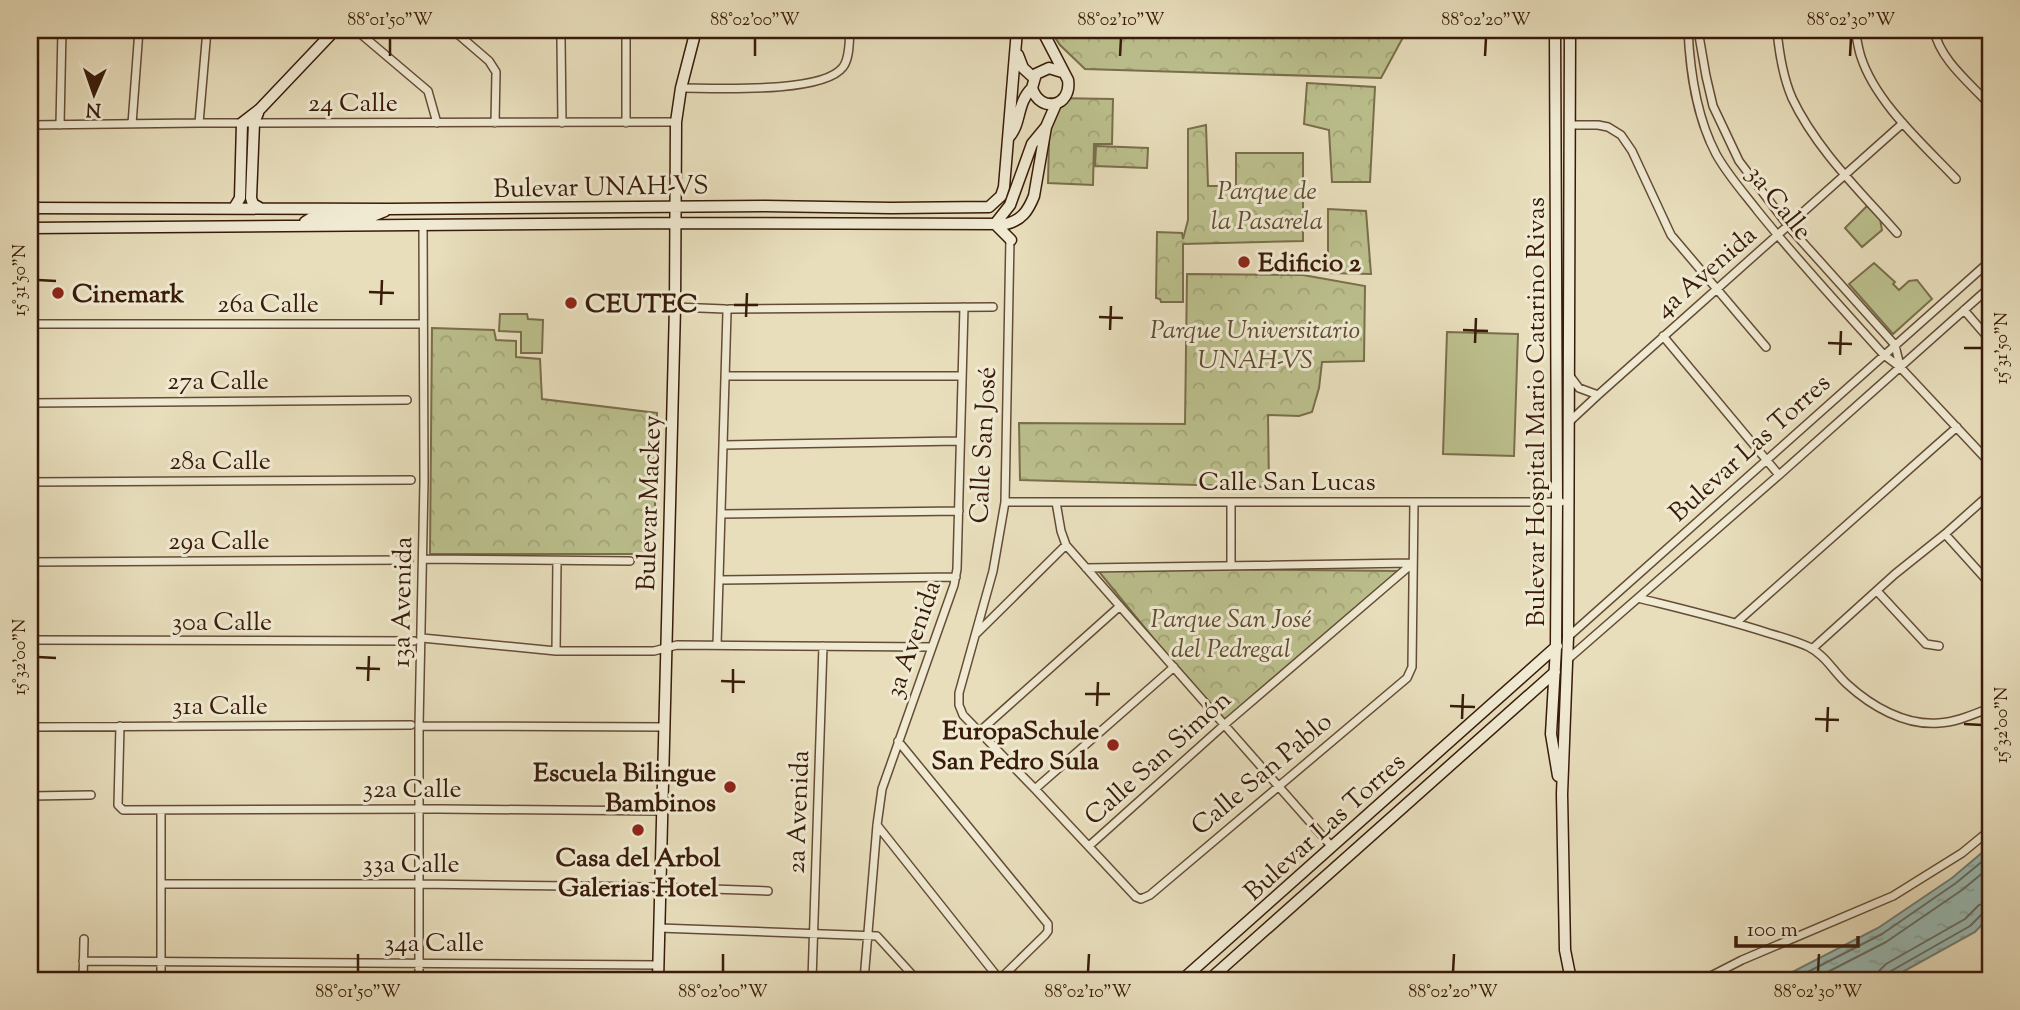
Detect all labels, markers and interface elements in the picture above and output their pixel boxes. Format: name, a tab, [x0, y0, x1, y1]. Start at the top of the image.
text: 88°01'50"W	[347, 8, 433, 34]
text: 88°02'00"W	[710, 8, 800, 34]
text: 88°02'10"W	[1077, 8, 1165, 34]
text: 88°02'20"W	[1441, 8, 1531, 34]
text: 88°02'30"W	[1807, 8, 1895, 34]
north arrow	[60, 60, 130, 130]
street label: 24 Calle	[308, 86, 398, 123]
text: N	[85, 95, 102, 122]
street label: 3a Calle	[1736, 158, 1820, 249]
street label: Bulevar UNAH-VS	[493, 168, 709, 209]
park label: Parque de la Pasarela	[1211, 174, 1323, 241]
street label: Bulevar Hospital Mario Catarino Rivas	[1519, 197, 1556, 627]
street label: 4a Avenida	[1647, 218, 1766, 328]
text: 15°31'50"N	[8, 244, 34, 316]
place label: Edificio 2	[1258, 246, 1362, 283]
marker: Edificio 2	[1236, 254, 1252, 270]
place label: Cinemark	[72, 277, 185, 314]
marker: Cinemark	[50, 285, 66, 301]
street label: 26a Calle	[217, 287, 319, 324]
place label: CEUTEC	[585, 287, 698, 324]
marker: CEUTEC	[563, 295, 579, 311]
text: 15°31'50"N	[1990, 312, 2016, 384]
park label: Parque Universitario UNAH-VS	[1150, 313, 1360, 380]
street label: 27a Calle	[167, 364, 269, 401]
street label: Calle San José	[962, 366, 1007, 524]
street label: Bulevar Las Torres	[1662, 366, 1840, 532]
street label: Bulevar Mackey	[629, 414, 672, 592]
street label: 28a Calle	[169, 444, 271, 481]
street label: Calle San Lucas	[1198, 465, 1376, 502]
street label: 29a Calle	[168, 524, 270, 561]
street label: 13a Avenida	[384, 536, 423, 668]
street label: 3a Avenida	[877, 576, 952, 704]
park label: Parque San José del Pedregal	[1151, 602, 1312, 669]
street label: 30a Calle	[172, 605, 272, 642]
text: 15°32'00"N	[8, 619, 34, 695]
street label: Calle San Simón	[1077, 683, 1240, 835]
text: 15°32'00"N	[1990, 687, 2016, 763]
street label: 31a Calle	[172, 689, 268, 726]
street label: Calle San Pablo	[1184, 705, 1341, 845]
place label: EuropaSchule San Pedro Sula	[931, 714, 1099, 781]
marker: EuropaSchule San Pedro Sula	[1105, 737, 1121, 753]
street label: Bulevar Las Torres	[1237, 745, 1415, 911]
street label: 2a Avenida	[779, 750, 820, 875]
place label: Escuela Bilingue Bambinos	[533, 756, 716, 823]
street label: 32a Calle	[362, 772, 462, 809]
marker: Escuela Bilingue Bambinos	[722, 779, 738, 795]
marker: Casa del Arbol Galerias Hotel	[630, 822, 646, 838]
place label: Casa del Arbol Galerias Hotel	[555, 841, 721, 908]
street label: 33a Calle	[362, 847, 460, 884]
scale bar	[1736, 905, 1859, 949]
text: 100 m	[1747, 916, 1798, 946]
street label: 34a Calle	[384, 926, 484, 963]
text: 88°01'50"W	[315, 980, 401, 1006]
text: 88°02'00"W	[678, 980, 768, 1006]
text: 88°02'10"W	[1044, 980, 1132, 1006]
text: 88°02'20"W	[1408, 980, 1498, 1006]
text: 88°02'30"W	[1774, 980, 1862, 1006]

